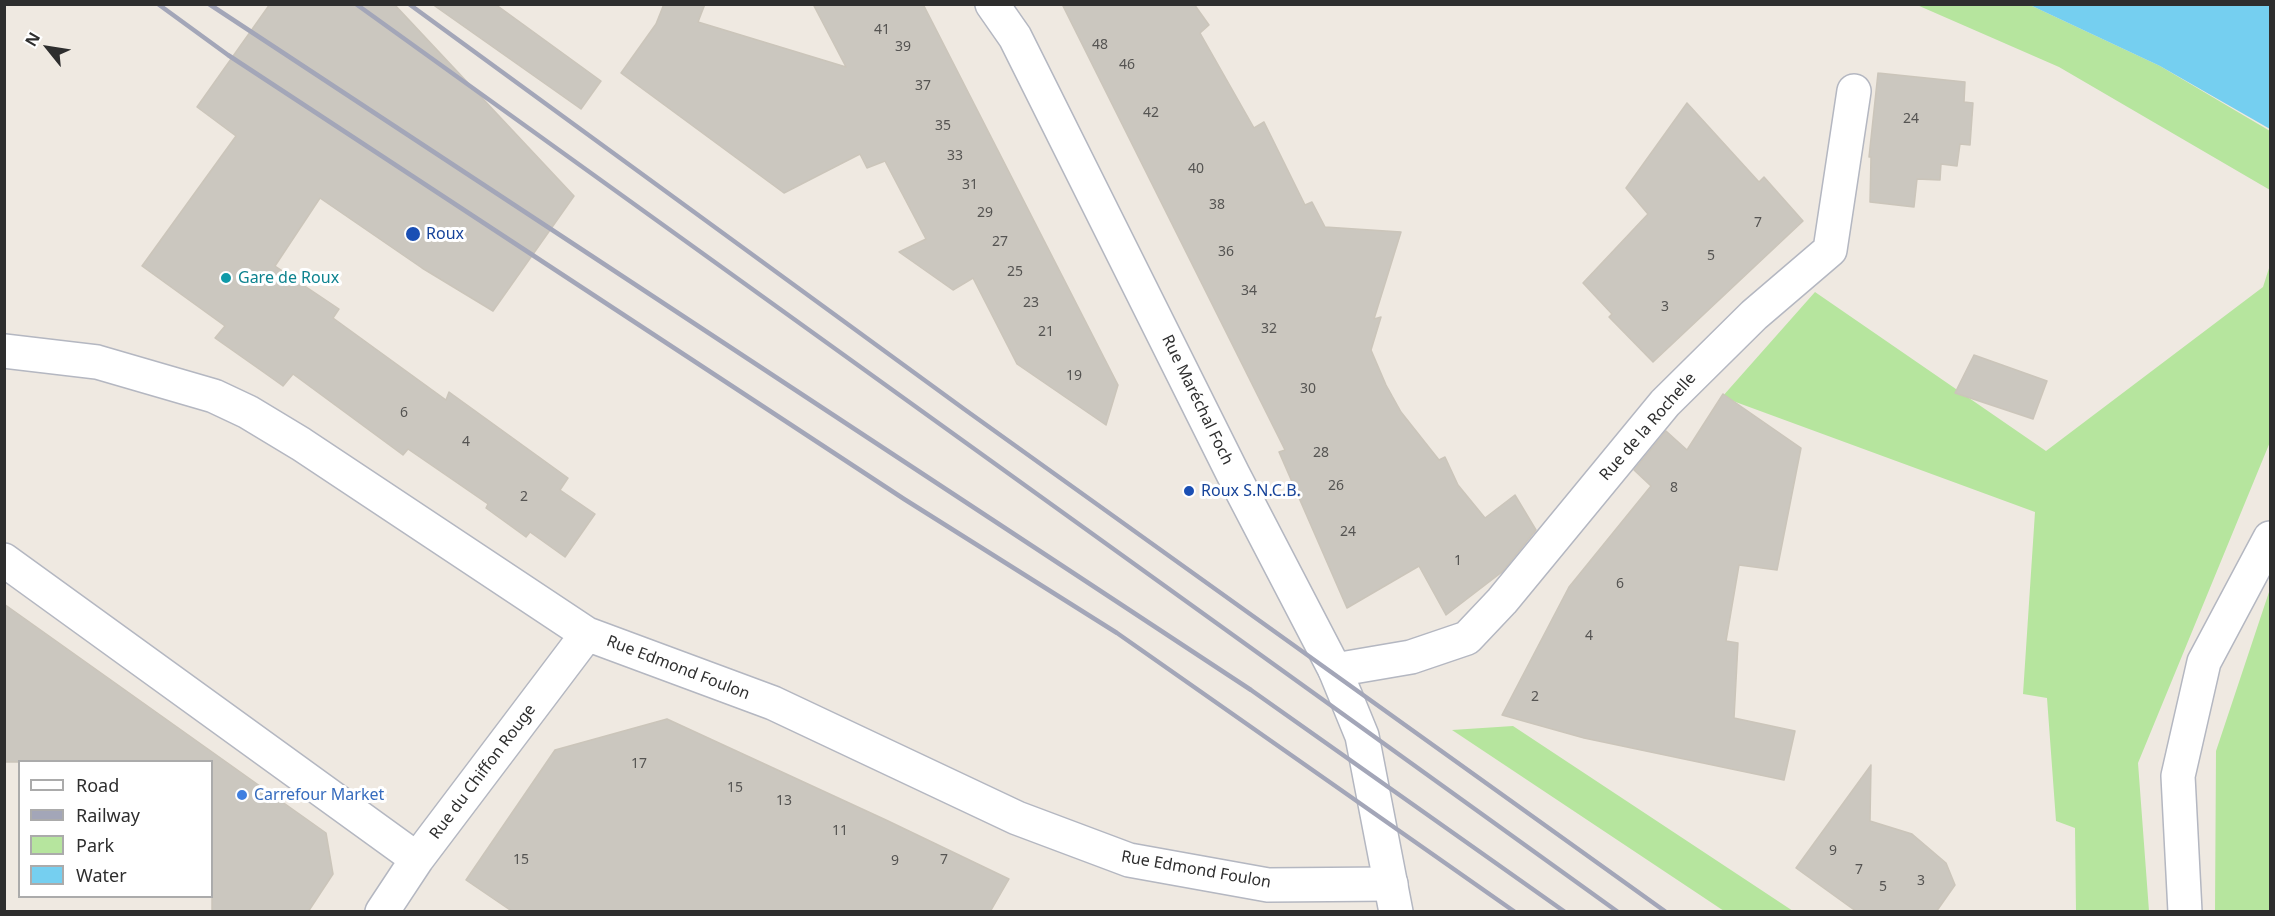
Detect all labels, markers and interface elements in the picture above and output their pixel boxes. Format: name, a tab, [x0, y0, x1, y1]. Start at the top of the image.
north arrow	[18, 18, 78, 78]
house number: 41	[874, 22, 890, 38]
text: N	[20, 28, 45, 50]
house number: 48	[1092, 37, 1108, 53]
house number: 39	[895, 39, 911, 55]
house number: 46	[1119, 57, 1135, 73]
house number: 37	[915, 78, 931, 94]
house number: 42	[1143, 105, 1159, 121]
house number: 24	[1903, 111, 1919, 127]
house number: 35	[935, 118, 951, 134]
house number: 33	[947, 148, 963, 164]
house number: 40	[1188, 161, 1204, 177]
house number: 31	[962, 177, 978, 193]
house number: 38	[1209, 197, 1225, 213]
house number: 29	[977, 205, 993, 221]
house number: 7	[1754, 215, 1762, 231]
place label: Roux	[426, 224, 464, 244]
marker: Roux	[404, 225, 422, 243]
house number: 27	[992, 234, 1008, 250]
house number: 36	[1218, 244, 1234, 260]
house number: 5	[1707, 248, 1715, 264]
house number: 25	[1007, 264, 1023, 280]
place label: Gare de Roux	[238, 268, 339, 288]
marker: Gare de Roux	[219, 271, 233, 285]
house number: 34	[1241, 283, 1257, 299]
house number: 23	[1023, 295, 1039, 311]
house number: 3	[1661, 299, 1669, 315]
house number: 32	[1261, 321, 1277, 337]
house number: 21	[1038, 324, 1054, 340]
street label: Rue Maréchal Foch	[1157, 332, 1237, 468]
house number: 19	[1066, 368, 1082, 384]
street label: Rue de la Rochelle	[1596, 369, 1700, 485]
house number: 30	[1300, 381, 1316, 397]
house number: 6	[400, 405, 408, 421]
house number: 4	[462, 434, 470, 450]
house number: 28	[1313, 445, 1329, 461]
house number: 26	[1328, 478, 1344, 494]
house number: 8	[1670, 480, 1678, 496]
place label: Roux S.N.C.B.	[1201, 481, 1301, 501]
marker: Roux S.N.C.B.	[1182, 484, 1196, 498]
house number: 2	[520, 489, 528, 505]
house number: 24	[1340, 524, 1356, 540]
house number: 1	[1454, 553, 1462, 569]
house number: 6	[1616, 576, 1624, 592]
house number: 4	[1585, 628, 1593, 644]
street label: Rue Edmond Foulon	[604, 632, 752, 704]
house number: 2	[1531, 689, 1539, 705]
street label: Rue du Chiffon Rouge	[426, 701, 540, 843]
house number: 17	[631, 756, 647, 772]
legend	[18, 760, 213, 898]
text: Road	[76, 773, 119, 797]
house number: 15	[727, 780, 743, 796]
place label: Carrefour Market	[254, 785, 384, 805]
marker: Carrefour Market	[235, 788, 249, 802]
house number: 13	[776, 793, 792, 809]
text: Railway	[76, 803, 140, 827]
house number: 11	[832, 823, 848, 839]
text: Park	[76, 833, 114, 857]
house number: 9	[1829, 843, 1837, 859]
street label: Rue Edmond Foulon	[1120, 847, 1272, 893]
house number: 15	[513, 852, 529, 868]
house number: 7	[940, 852, 948, 868]
house number: 9	[891, 853, 899, 869]
house number: 7	[1855, 862, 1863, 878]
text: Water	[76, 863, 127, 887]
house number: 3	[1917, 873, 1925, 889]
house number: 5	[1879, 879, 1887, 895]

